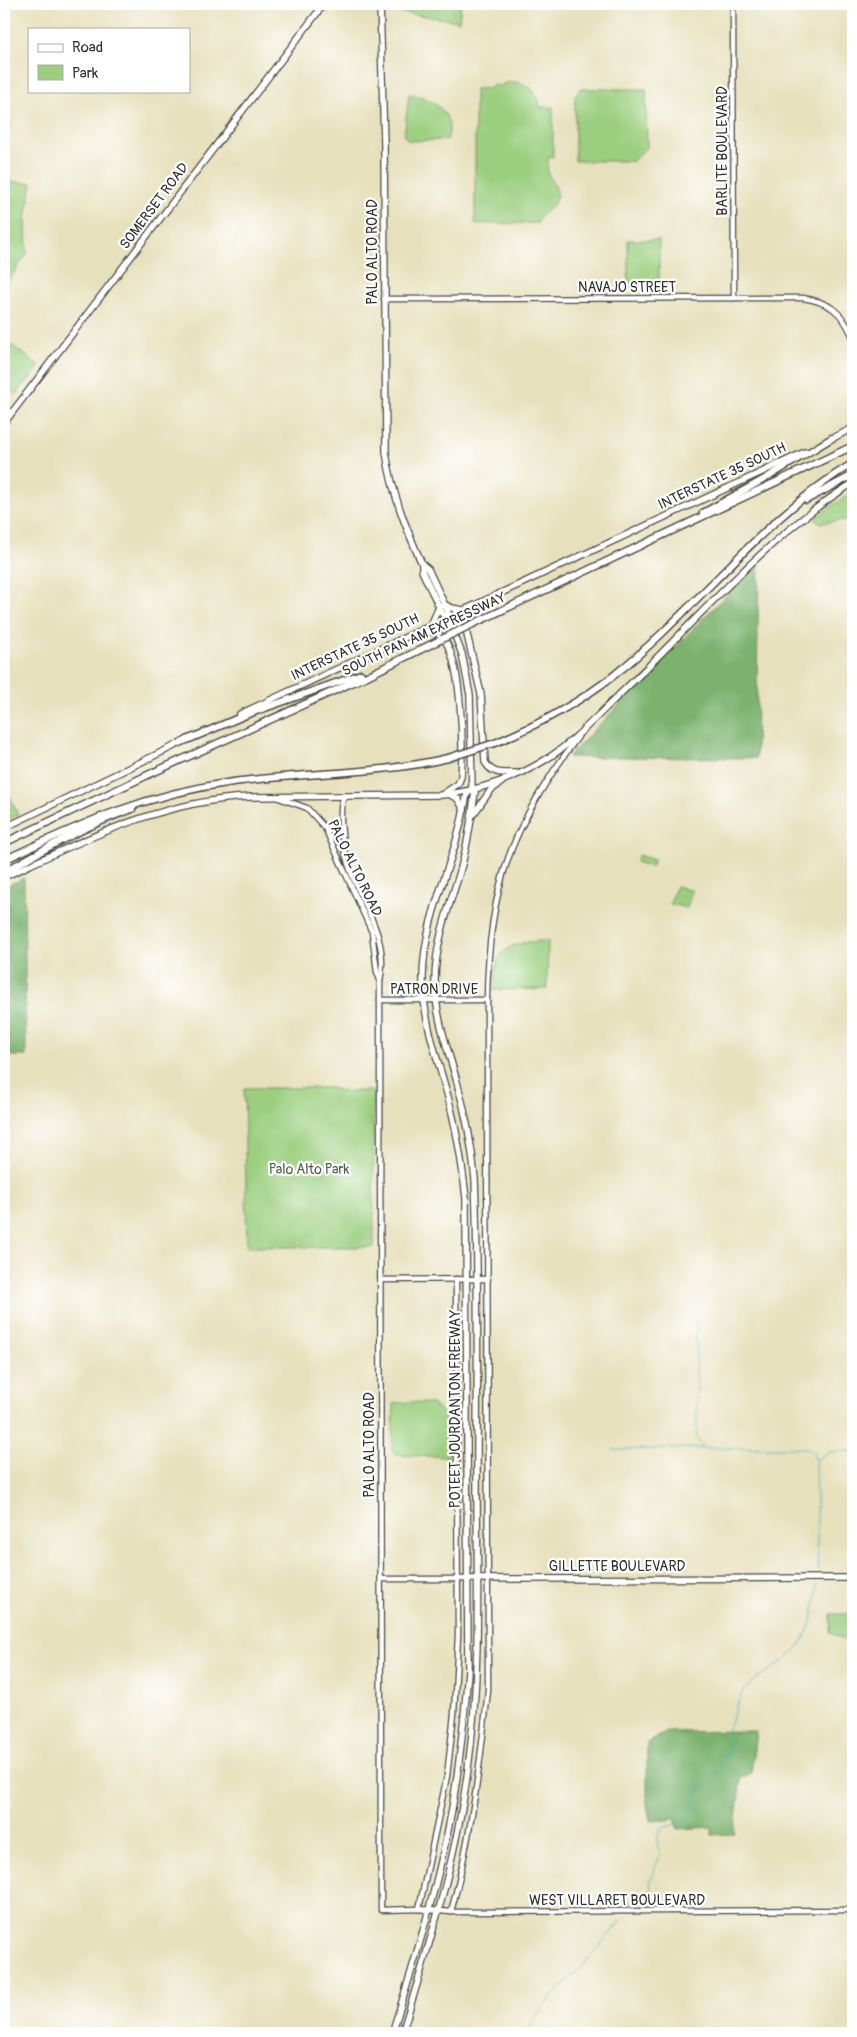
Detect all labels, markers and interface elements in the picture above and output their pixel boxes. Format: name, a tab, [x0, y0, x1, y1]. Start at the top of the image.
legend	[28, 28, 190, 92]
text: Road	[72, 38, 103, 57]
text: Park	[72, 64, 99, 83]
street label: BARLITE BOULEVARD	[714, 86, 731, 216]
street label: SOMERSET ROAD	[116, 159, 192, 253]
street label: PALO ALTO ROAD	[364, 199, 381, 305]
street label: NAVAJO STREET	[578, 279, 676, 296]
street label: INTERSTATE 35 SOUTH	[655, 439, 789, 513]
street label: SOUTH PAN AM EXPRESSWAY	[339, 588, 509, 680]
street label: INTERSTATE 35 SOUTH	[288, 610, 422, 684]
street label: PALO ALTO ROAD	[324, 817, 386, 919]
street label: PATRON DRIVE	[390, 981, 478, 998]
park label: Palo Alto Park	[269, 1161, 350, 1178]
street label: POTEET JOURDANTON FREEWAY	[447, 1310, 464, 1508]
street label: PALO ALTO ROAD	[361, 1392, 378, 1498]
street label: GILLETTE BOULEVARD	[549, 1558, 686, 1575]
street label: WEST VILLARET BOULEVARD	[529, 1892, 705, 1909]

